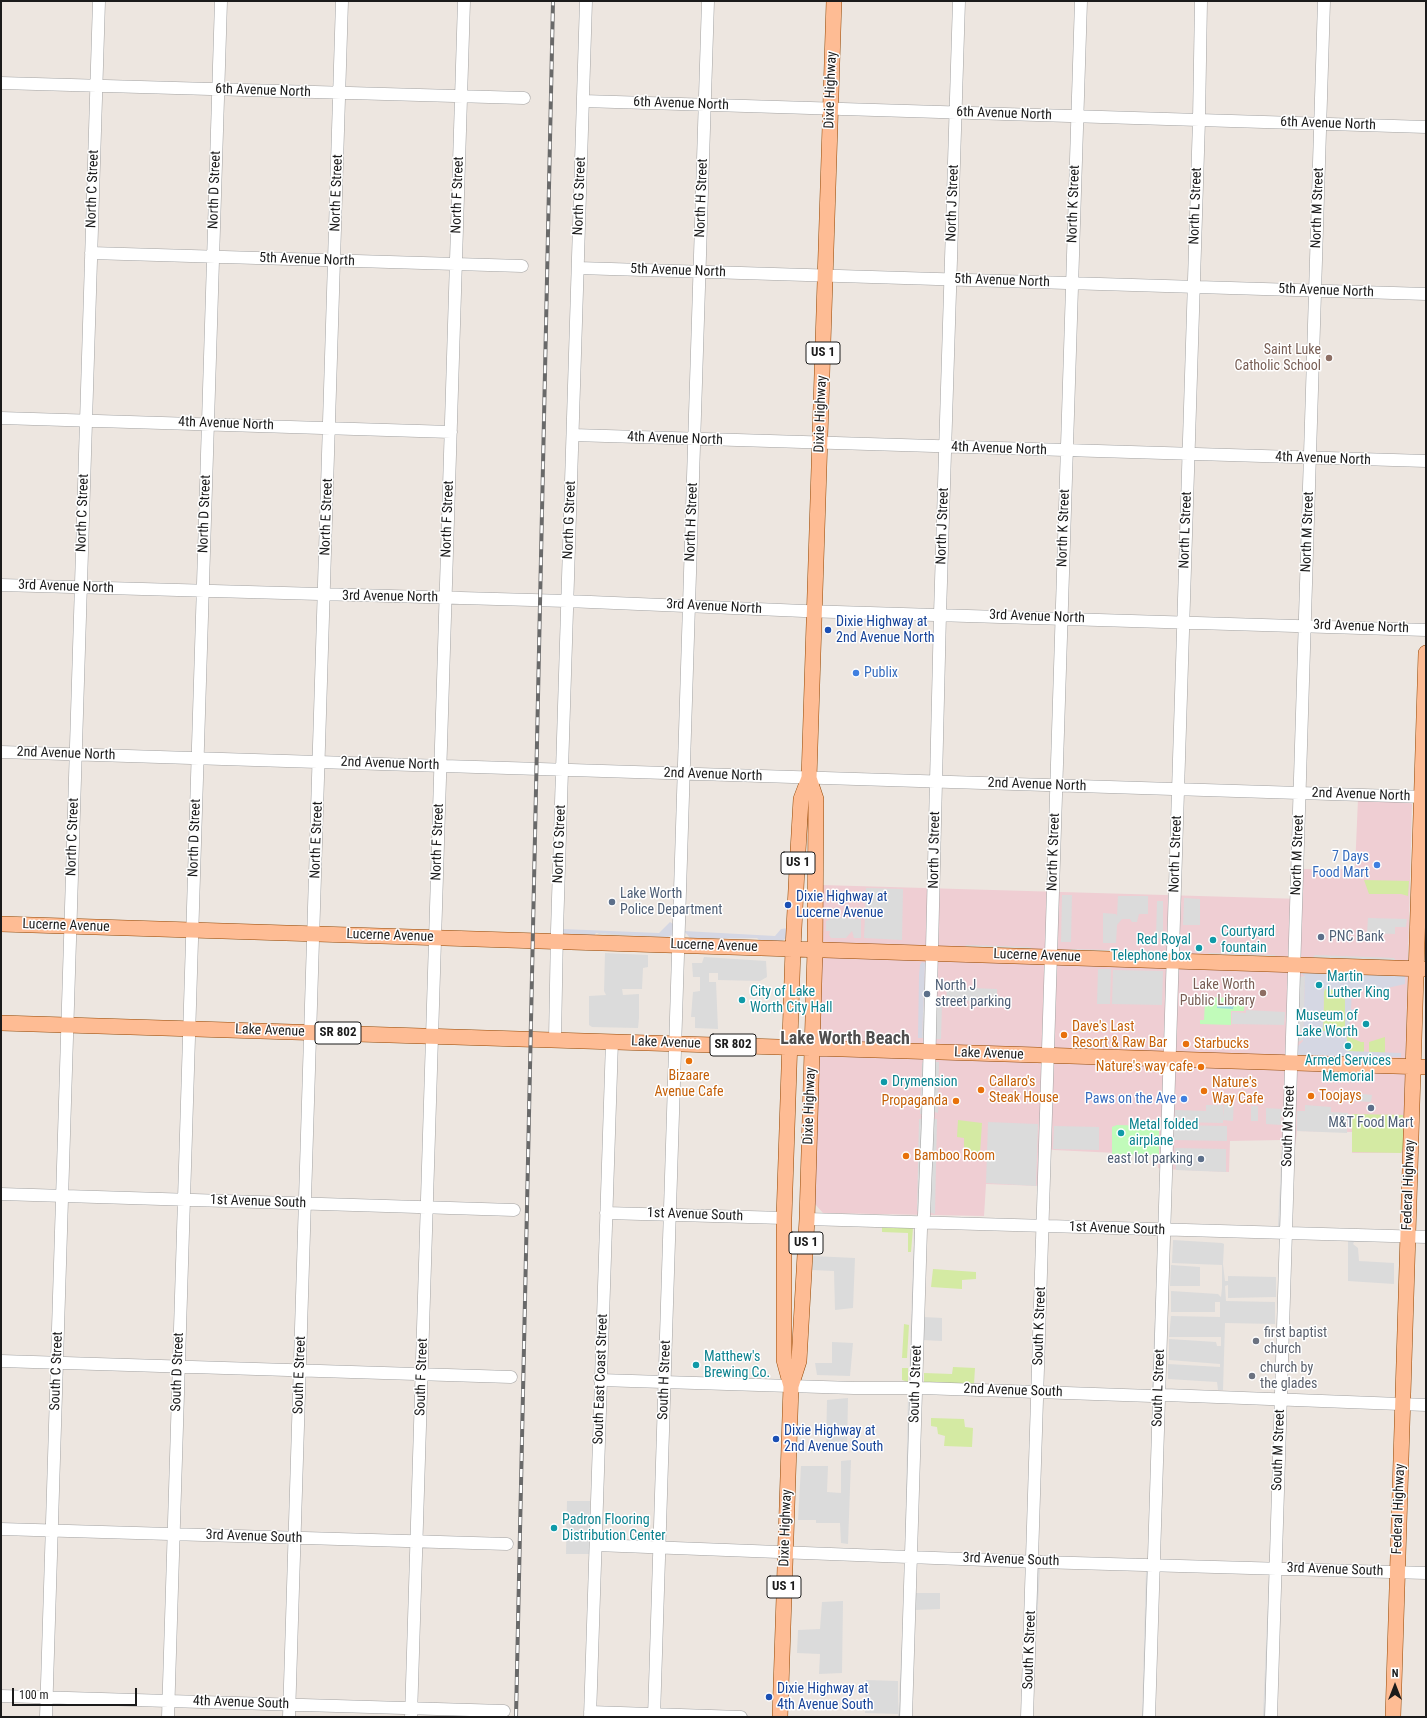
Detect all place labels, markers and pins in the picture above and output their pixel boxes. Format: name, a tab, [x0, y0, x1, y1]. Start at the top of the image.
place label: Saint Luke Catholic School	[1235, 342, 1321, 374]
marker: Saint Luke Catholic School	[1324, 353, 1334, 363]
place label: Dixie Highway at 2nd Avenue North	[836, 614, 935, 646]
marker: Dixie Highway at 2nd Avenue North	[823, 625, 833, 635]
place label: Publix	[864, 665, 898, 681]
marker: Publix	[851, 668, 861, 678]
place label: 7 Days Food Mart	[1312, 849, 1369, 882]
marker: 7 Days Food Mart	[1372, 860, 1382, 870]
place label: Lake Worth Police Department	[620, 886, 722, 918]
place label: Dixie Highway at Lucerne Avenue	[796, 889, 887, 922]
marker: Lake Worth Police Department	[607, 897, 617, 907]
marker: Dixie Highway at Lucerne Avenue	[783, 900, 793, 910]
place label: Courtyard fountain	[1221, 924, 1275, 956]
place label: PNC Bank	[1329, 929, 1384, 945]
place label: Red Royal Telephone box	[1111, 932, 1191, 964]
marker: PNC Bank	[1316, 932, 1326, 942]
marker: Courtyard fountain	[1208, 935, 1218, 945]
marker: Red Royal Telephone box	[1194, 943, 1204, 953]
place label: Martin Luther King	[1327, 969, 1390, 1002]
place label: Lake Worth Public Library	[1180, 977, 1255, 1010]
place label: North J street parking	[935, 978, 1011, 1010]
marker: Martin Luther King	[1314, 980, 1324, 990]
place label: City of Lake Worth City Hall	[750, 984, 832, 1016]
marker: Lake Worth Public Library	[1258, 988, 1268, 998]
marker: North J street parking	[922, 989, 932, 999]
marker: City of Lake Worth City Hall	[737, 995, 747, 1005]
place label: Museum of Lake Worth	[1296, 1008, 1358, 1040]
place label: Dave's Last Resort & Raw Bar	[1072, 1019, 1167, 1052]
marker: Museum of Lake Worth	[1361, 1019, 1371, 1029]
marker: Dave's Last Resort & Raw Bar	[1059, 1030, 1069, 1040]
place label: Starbucks	[1194, 1036, 1249, 1052]
marker: Starbucks	[1181, 1039, 1191, 1049]
marker: Armed Services Memorial	[1343, 1041, 1353, 1051]
place label: Armed Services Memorial	[1305, 1053, 1391, 1086]
marker: Bizaare Avenue Cafe	[684, 1056, 694, 1066]
place label: Nature's way cafe	[1096, 1059, 1193, 1075]
marker: Nature's way cafe	[1196, 1062, 1206, 1072]
place label: Bizaare Avenue Cafe	[655, 1068, 723, 1100]
place label: Drymension	[892, 1074, 958, 1090]
place label: Callaro's Steak House	[989, 1074, 1059, 1106]
place label: Nature's Way Cafe	[1212, 1075, 1264, 1108]
marker: Drymension	[879, 1077, 889, 1087]
marker: Callaro's Steak House	[976, 1085, 986, 1095]
marker: Nature's Way Cafe	[1199, 1086, 1209, 1096]
place label: Toojays	[1319, 1088, 1362, 1104]
place label: Paws on the Ave	[1085, 1091, 1176, 1107]
marker: Toojays	[1306, 1091, 1316, 1101]
place label: Propaganda	[881, 1093, 948, 1109]
marker: Paws on the Ave	[1179, 1094, 1189, 1104]
marker: Propaganda	[951, 1096, 961, 1106]
marker: M&T Food Mart	[1366, 1103, 1376, 1113]
place label: M&T Food Mart	[1328, 1115, 1414, 1131]
place label: Metal folded airplane	[1129, 1117, 1199, 1150]
marker: Metal folded airplane	[1116, 1128, 1126, 1138]
place label: Bamboo Room	[914, 1148, 995, 1164]
marker: Bamboo Room	[901, 1151, 911, 1161]
place label: east lot parking	[1107, 1151, 1193, 1167]
marker: east lot parking	[1196, 1154, 1206, 1164]
place label: first baptist church	[1264, 1325, 1327, 1358]
marker: first baptist church	[1251, 1336, 1261, 1346]
place label: Matthew's Brewing Co.	[704, 1349, 770, 1382]
marker: Matthew's Brewing Co.	[691, 1360, 701, 1370]
place label: church by the glades	[1260, 1360, 1317, 1392]
marker: church by the glades	[1247, 1371, 1257, 1381]
place label: Dixie Highway at 2nd Avenue South	[784, 1423, 883, 1456]
marker: Dixie Highway at 2nd Avenue South	[771, 1434, 781, 1444]
place label: Padron Flooring Distribution Center	[562, 1512, 666, 1544]
marker: Padron Flooring Distribution Center	[549, 1523, 559, 1533]
place label: Dixie Highway at 4th Avenue South	[777, 1681, 874, 1714]
marker: Dixie Highway at 4th Avenue South	[764, 1692, 774, 1702]

